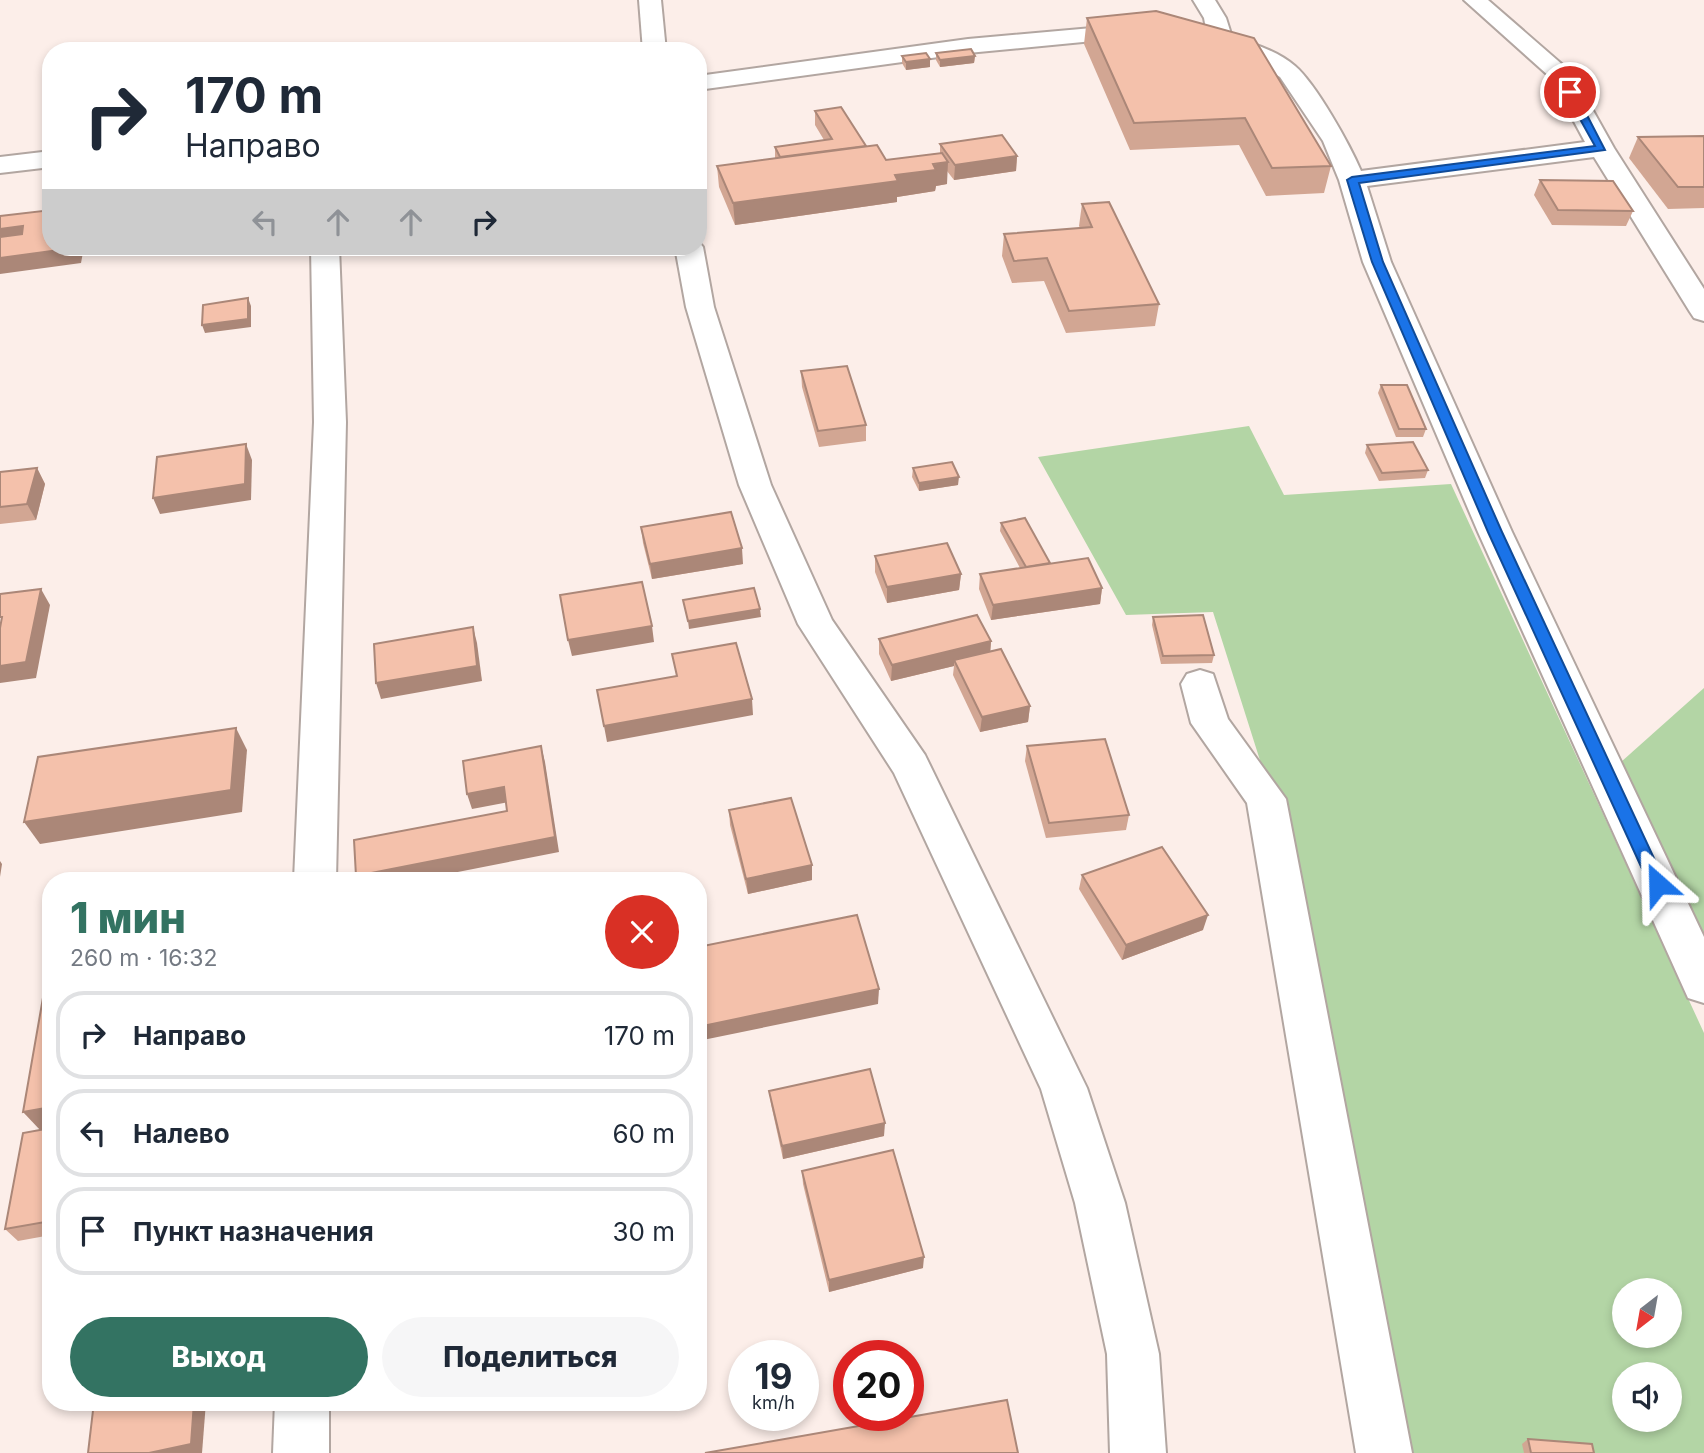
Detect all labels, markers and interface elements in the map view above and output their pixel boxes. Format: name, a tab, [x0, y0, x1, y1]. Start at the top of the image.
pin	[1540, 62, 1600, 122]
text: 170 m	[185, 66, 323, 125]
icon: right	[70, 70, 161, 161]
icon: arrive	[1551, 73, 1589, 111]
text: Направо	[185, 126, 321, 165]
icon: left	[246, 203, 284, 241]
icon: ahead	[319, 203, 357, 241]
icon: ahead	[392, 203, 430, 241]
icon: right	[465, 203, 503, 241]
position arrow	[1621, 847, 1695, 921]
text: 1 мин	[70, 892, 186, 943]
button: close	[605, 895, 679, 969]
text: 260 m · 16:32	[70, 944, 217, 972]
icon: right	[74, 1016, 112, 1054]
text: Направо	[133, 1020, 246, 1051]
text: 170 m	[604, 1020, 675, 1051]
icon: left	[74, 1114, 112, 1152]
text: Налево	[133, 1118, 230, 1149]
text: 60 m	[612, 1118, 675, 1149]
icon: arrive	[74, 1212, 112, 1250]
text: Пункт назначения	[133, 1216, 374, 1247]
text: 30 m	[612, 1216, 675, 1247]
north arrow	[1612, 1278, 1682, 1348]
map controls	[1612, 1278, 1682, 1432]
button: Выход	[70, 1317, 368, 1397]
button: Поделиться	[382, 1317, 679, 1397]
speed limit sign: 20	[833, 1340, 924, 1431]
text: 19	[755, 1355, 792, 1397]
button: sound	[1612, 1362, 1682, 1432]
text: km/h	[752, 1392, 795, 1413]

